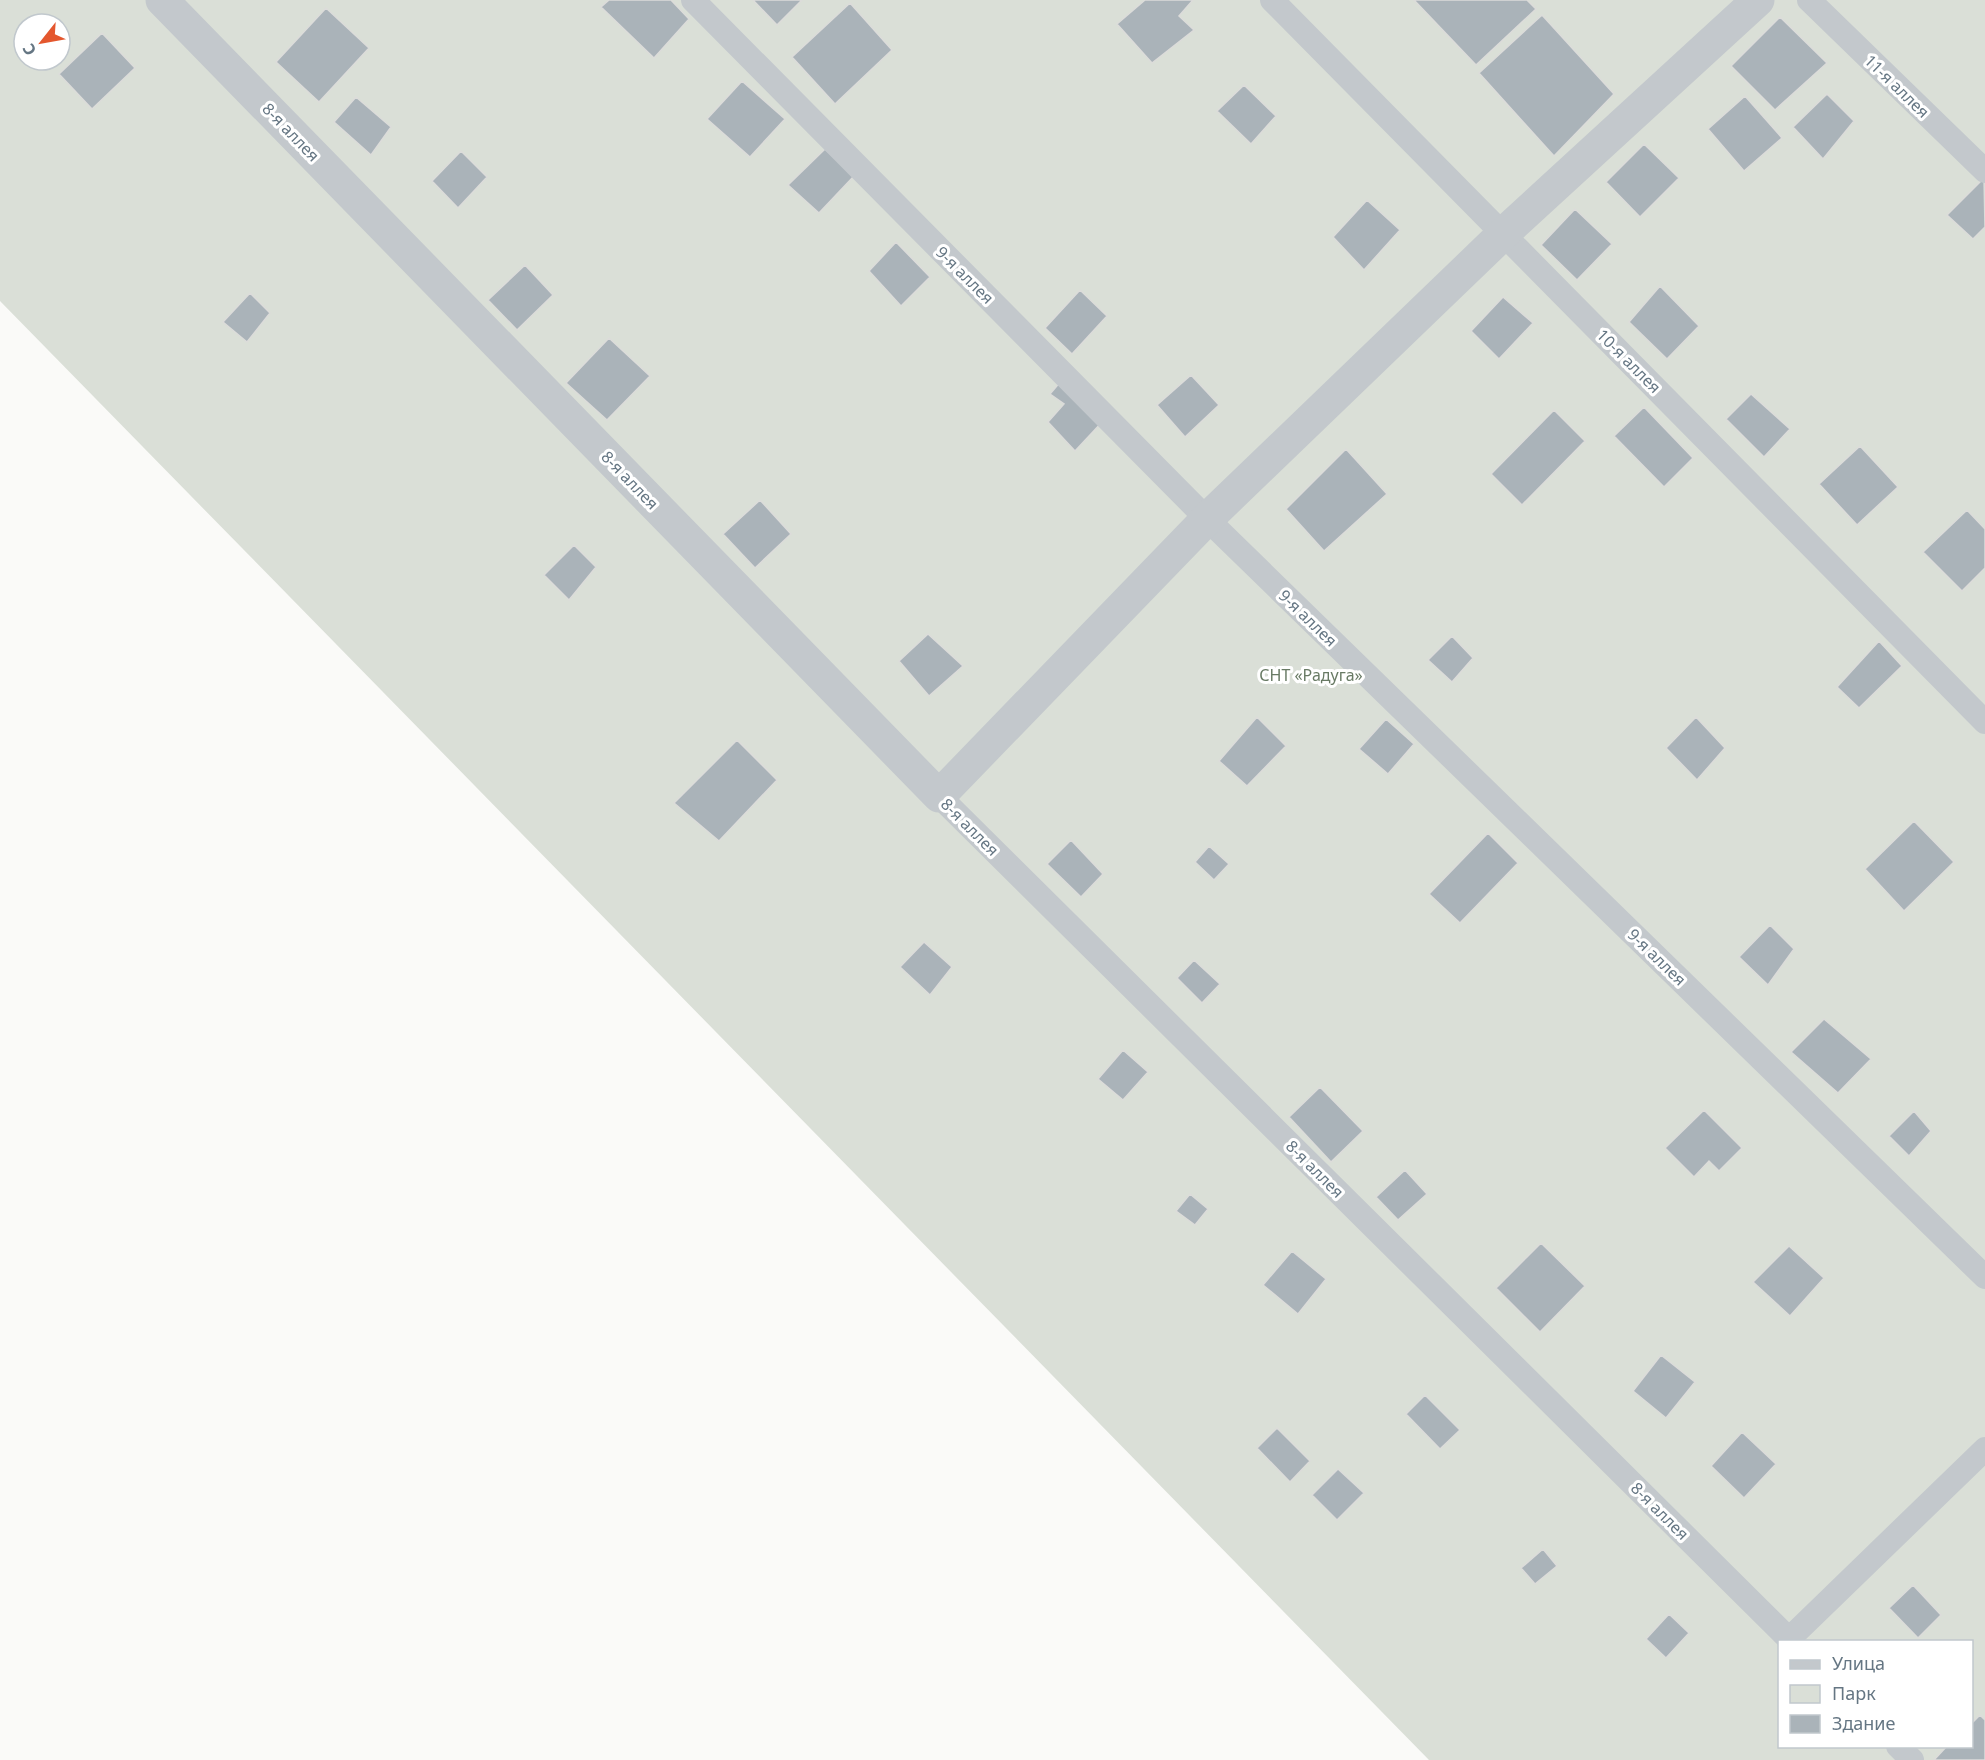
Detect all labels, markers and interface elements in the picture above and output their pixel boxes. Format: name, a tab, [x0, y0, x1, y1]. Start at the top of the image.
north arrow	[12, 12, 72, 72]
text: С	[17, 40, 41, 60]
street label: 11-я аллея	[1860, 49, 1934, 123]
street label: 8-я аллея	[258, 98, 324, 166]
street label: 9-я аллея	[931, 241, 999, 309]
street label: 10-я аллея	[1592, 324, 1666, 398]
street label: 8-я аллея	[597, 446, 663, 514]
street label: 9-я аллея	[1274, 585, 1342, 651]
park label: СНТ «Радуга»	[1259, 664, 1363, 686]
street label: 8-я аллея	[936, 793, 1004, 861]
street label: 9-я аллея	[1623, 924, 1691, 990]
street label: 8-я аллея	[1281, 1135, 1349, 1203]
street label: 8-я аллея	[1626, 1477, 1694, 1545]
legend	[1778, 1640, 1973, 1748]
text: Улица	[1832, 1651, 1885, 1675]
text: Парк	[1832, 1681, 1876, 1705]
text: Здание	[1832, 1711, 1896, 1735]

